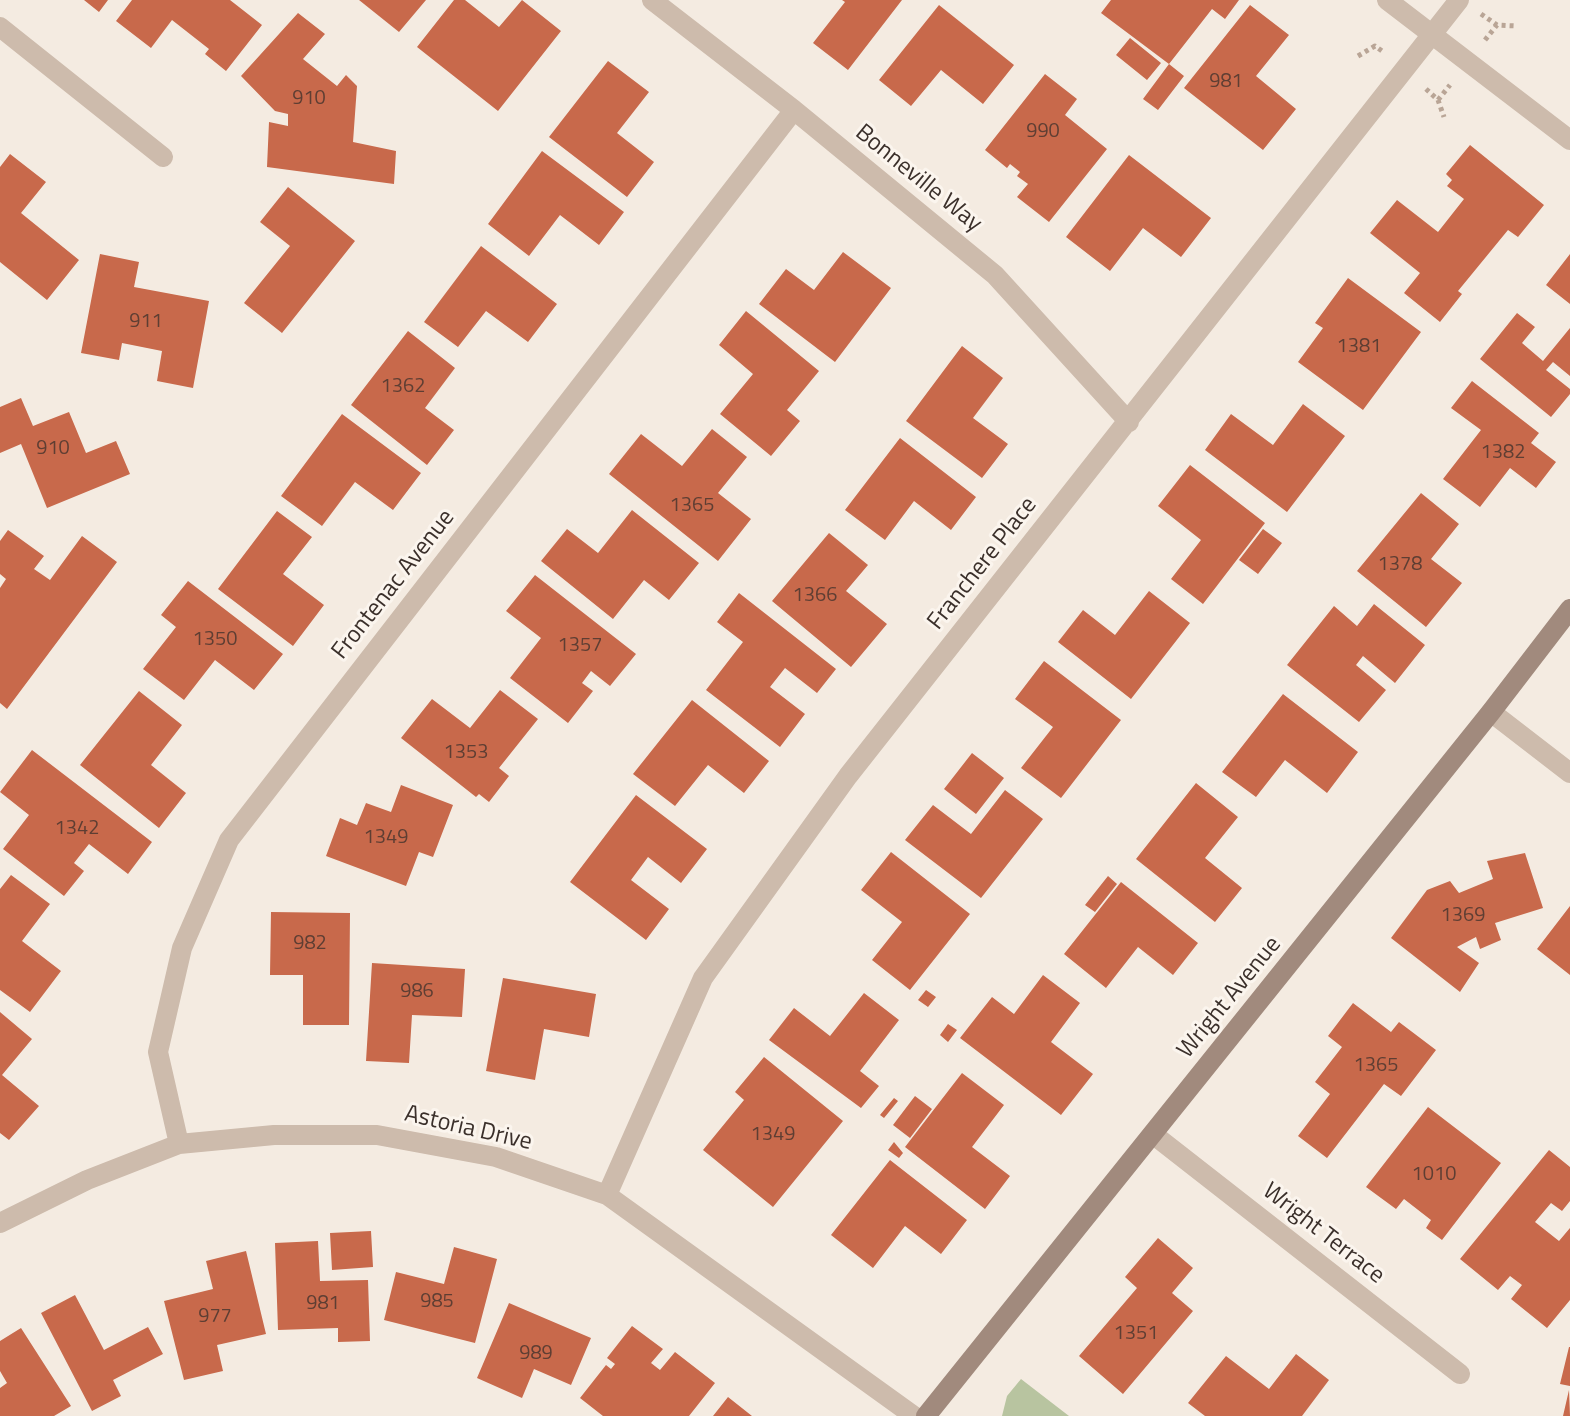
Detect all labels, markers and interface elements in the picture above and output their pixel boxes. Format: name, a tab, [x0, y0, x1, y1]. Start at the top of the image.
house number: 981	[1209, 70, 1243, 94]
house number: 910	[292, 87, 326, 111]
street label: Bonneville Way	[849, 119, 987, 239]
house number: 990	[1026, 120, 1060, 144]
house number: 911	[129, 310, 163, 334]
house number: 1381	[1337, 335, 1381, 359]
house number: 1362	[381, 375, 425, 399]
house number: 910	[36, 437, 70, 461]
house number: 1382	[1481, 441, 1525, 465]
street label: Franchere Place	[922, 492, 1044, 636]
house number: 1365	[670, 494, 714, 518]
street label: Frontenac Avenue	[327, 504, 461, 666]
house number: 1378	[1378, 553, 1422, 577]
house number: 1366	[793, 584, 837, 608]
house number: 1350	[193, 628, 237, 652]
house number: 1357	[558, 634, 602, 658]
house number: 1353	[444, 741, 488, 765]
house number: 1342	[55, 817, 99, 841]
house number: 1349	[364, 826, 408, 850]
house number: 1369	[1441, 904, 1485, 928]
street label: Wright Avenue	[1172, 931, 1288, 1065]
house number: 982	[293, 932, 327, 956]
house number: 986	[400, 980, 434, 1004]
house number: 1365	[1354, 1054, 1398, 1078]
street label: Astoria Drive	[401, 1100, 535, 1158]
house number: 1349	[751, 1123, 795, 1147]
house number: 1010	[1412, 1163, 1456, 1187]
street label: Wright Terrace	[1256, 1177, 1390, 1291]
house number: 985	[420, 1290, 454, 1314]
house number: 981	[306, 1292, 340, 1316]
house number: 977	[198, 1305, 232, 1329]
house number: 1351	[1114, 1322, 1158, 1346]
house number: 989	[519, 1342, 553, 1366]

